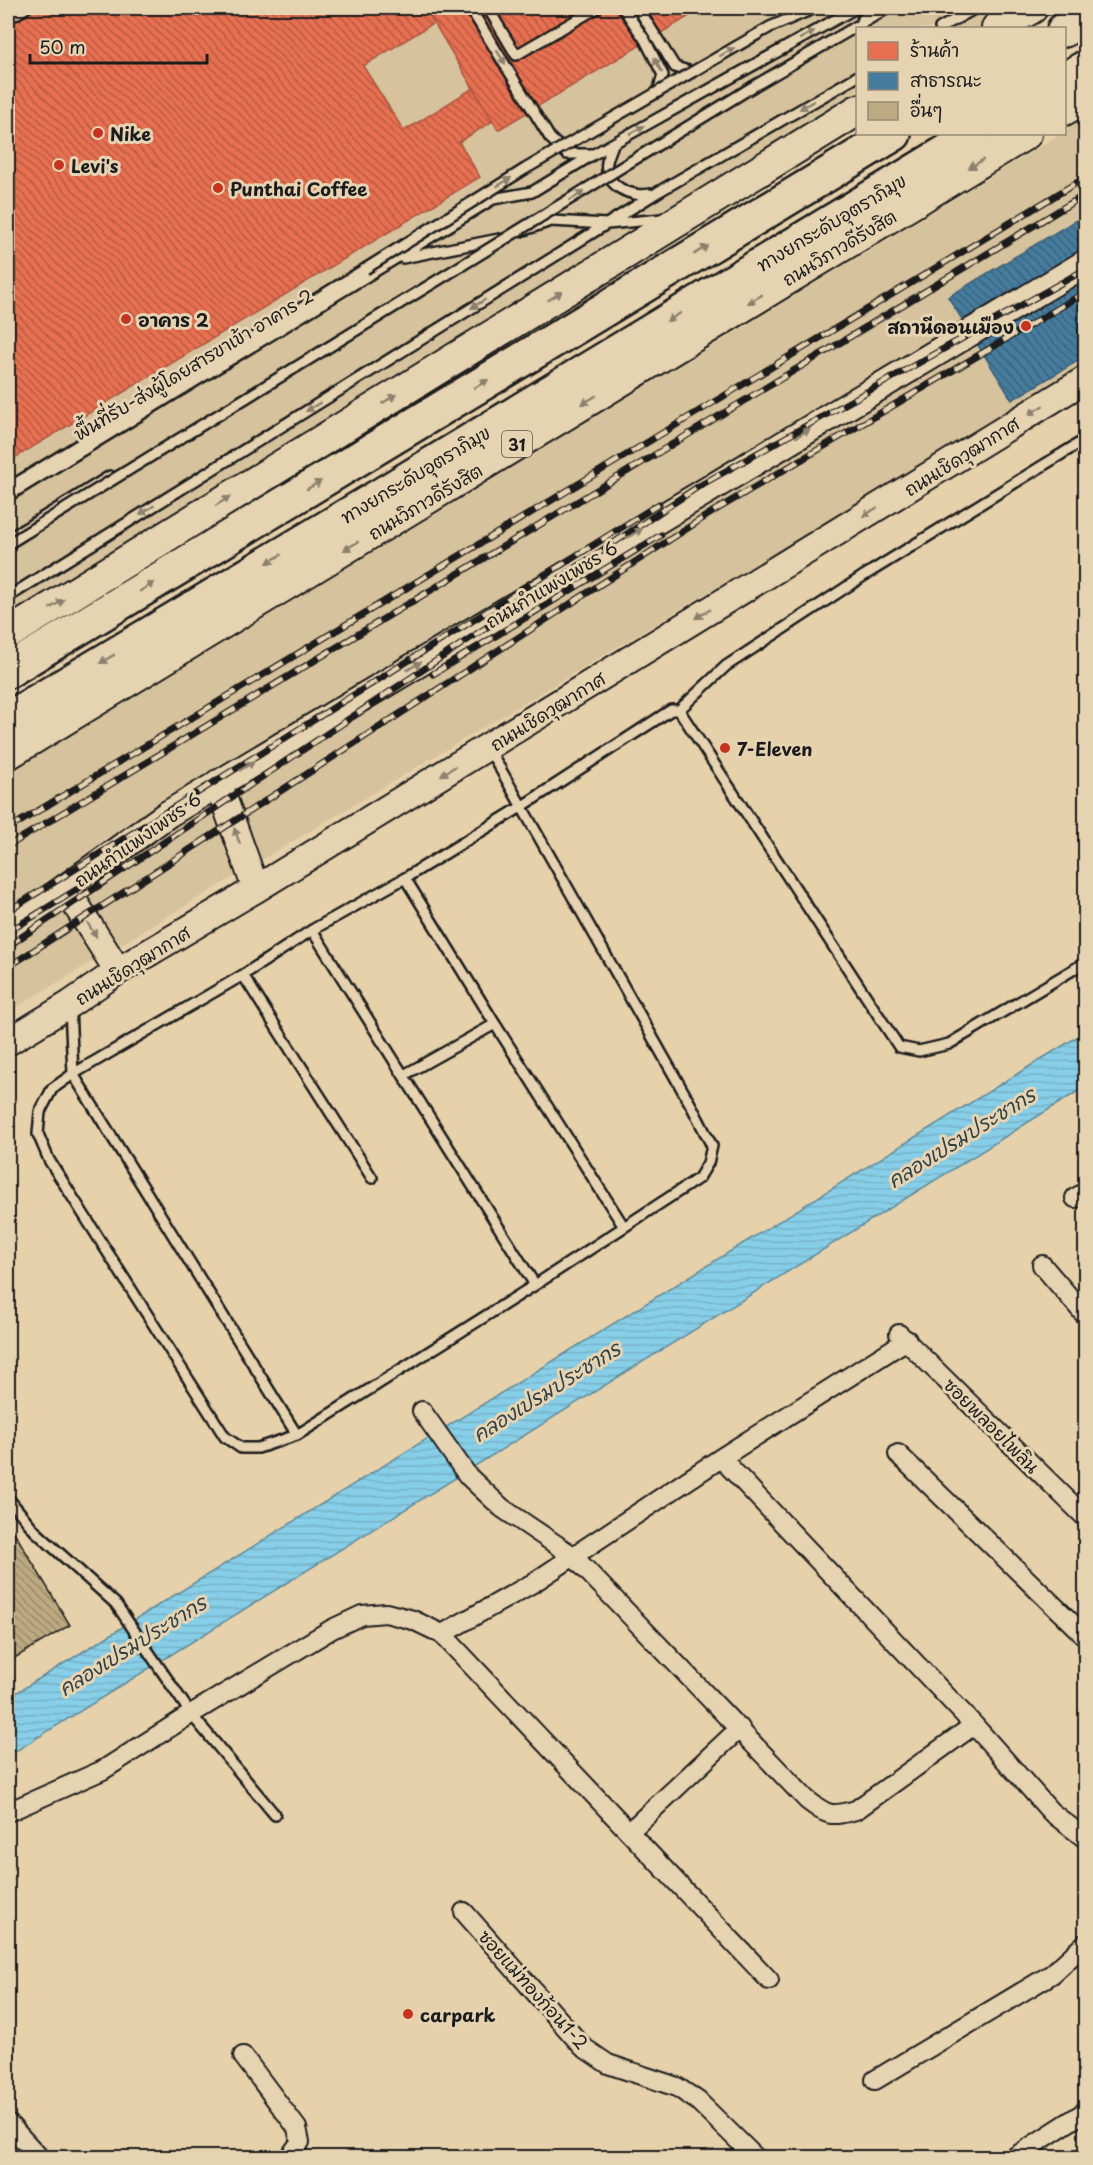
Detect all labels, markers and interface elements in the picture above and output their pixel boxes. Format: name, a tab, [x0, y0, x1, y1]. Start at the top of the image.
scale bar	[30, 27, 207, 65]
legend	[856, 27, 1066, 135]
one-way arrow	[799, 30, 816, 40]
text: 50 m	[39, 33, 86, 60]
text: ร้านค้า	[910, 36, 959, 63]
one-way arrow	[719, 47, 736, 57]
one-way arrow	[495, 49, 506, 65]
one-way arrow	[653, 57, 663, 74]
text: สาธารณะ	[910, 66, 982, 93]
text: อื่นๆ	[910, 93, 942, 123]
one-way arrow	[799, 100, 815, 111]
place label: Nike	[110, 120, 151, 147]
one-way arrow	[629, 125, 645, 136]
marker: Nike	[91, 126, 105, 140]
place label: Levi's	[71, 152, 119, 179]
marker: Levi's	[52, 158, 66, 172]
one-way arrow	[968, 158, 984, 169]
street label: ทางยกระดับอุตราภิมุข	[751, 166, 912, 279]
place label: Punthai Coffee	[230, 175, 367, 202]
one-way arrow	[496, 177, 512, 188]
marker: Punthai Coffee	[211, 181, 225, 195]
one-way arrow	[569, 190, 585, 201]
street label: ถนนวิภาวดีรังสิต	[777, 202, 901, 292]
one-way arrow	[693, 245, 709, 256]
street label: พื้นที่รับ-ส่งผู้โดยสารขาเข้า อาคาร 2	[66, 279, 319, 448]
one-way arrow	[547, 291, 563, 302]
one-way arrow	[747, 293, 764, 304]
one-way arrow	[470, 298, 486, 309]
place label: อาคาร 2	[138, 306, 209, 333]
one-way arrow	[666, 311, 683, 322]
marker: อาคาร 2	[119, 312, 133, 326]
place label: สถานีดอนเมือง	[888, 313, 1014, 340]
marker: สถานีดอนเมือง	[1019, 319, 1033, 333]
one-way arrow	[473, 379, 489, 390]
one-way arrow	[381, 393, 397, 404]
one-way arrow	[581, 395, 597, 406]
one-way arrow	[305, 401, 321, 412]
one-way arrow	[1028, 405, 1044, 416]
street label: ถนนเชิดวุฒากาศ	[898, 409, 1026, 504]
street label: ทางยกระดับอุตราภิมุข	[335, 418, 496, 531]
one-way arrow	[795, 427, 811, 438]
road number: 31	[502, 431, 532, 457]
street label: ถนนวิภาวดีรังสิต	[363, 456, 487, 546]
one-way arrow	[306, 480, 322, 491]
one-way arrow	[215, 496, 231, 507]
one-way arrow	[139, 504, 155, 515]
one-way arrow	[862, 507, 878, 518]
one-way arrow	[627, 528, 644, 538]
street label: ถนนกำแพงเพชร 6	[480, 534, 622, 634]
one-way arrow	[343, 540, 359, 551]
one-way arrow	[266, 554, 282, 565]
one-way arrow	[139, 581, 155, 592]
one-way arrow	[49, 598, 65, 609]
one-way arrow	[695, 609, 712, 620]
one-way arrow	[99, 654, 115, 665]
one-way arrow	[406, 660, 422, 671]
street label: ถนนเชิดวุฒากาศ	[484, 664, 612, 759]
place label: 7-Eleven	[737, 735, 812, 762]
marker: 7-Eleven	[718, 741, 732, 755]
one-way arrow	[239, 761, 256, 771]
one-way arrow	[440, 766, 456, 777]
street label: ถนนกำแพงเพชร 6	[68, 785, 206, 893]
one-way arrow	[232, 827, 242, 845]
street label: ถนนเชิดวุฒากาศ	[69, 918, 197, 1013]
one-way arrow	[86, 922, 97, 938]
water label: คลองเปรมประชากร	[881, 1078, 1043, 1195]
water label: คลองเปรมประชากร	[466, 1332, 628, 1449]
street label: ซอยพลอยไพลิน	[938, 1371, 1046, 1479]
water label: คลองเปรมประชากร	[52, 1586, 214, 1703]
street label: ซอยแม่ทองก้อน1-2	[473, 1923, 595, 2055]
place label: carpark	[420, 2001, 496, 2028]
marker: carpark	[401, 2007, 415, 2021]

